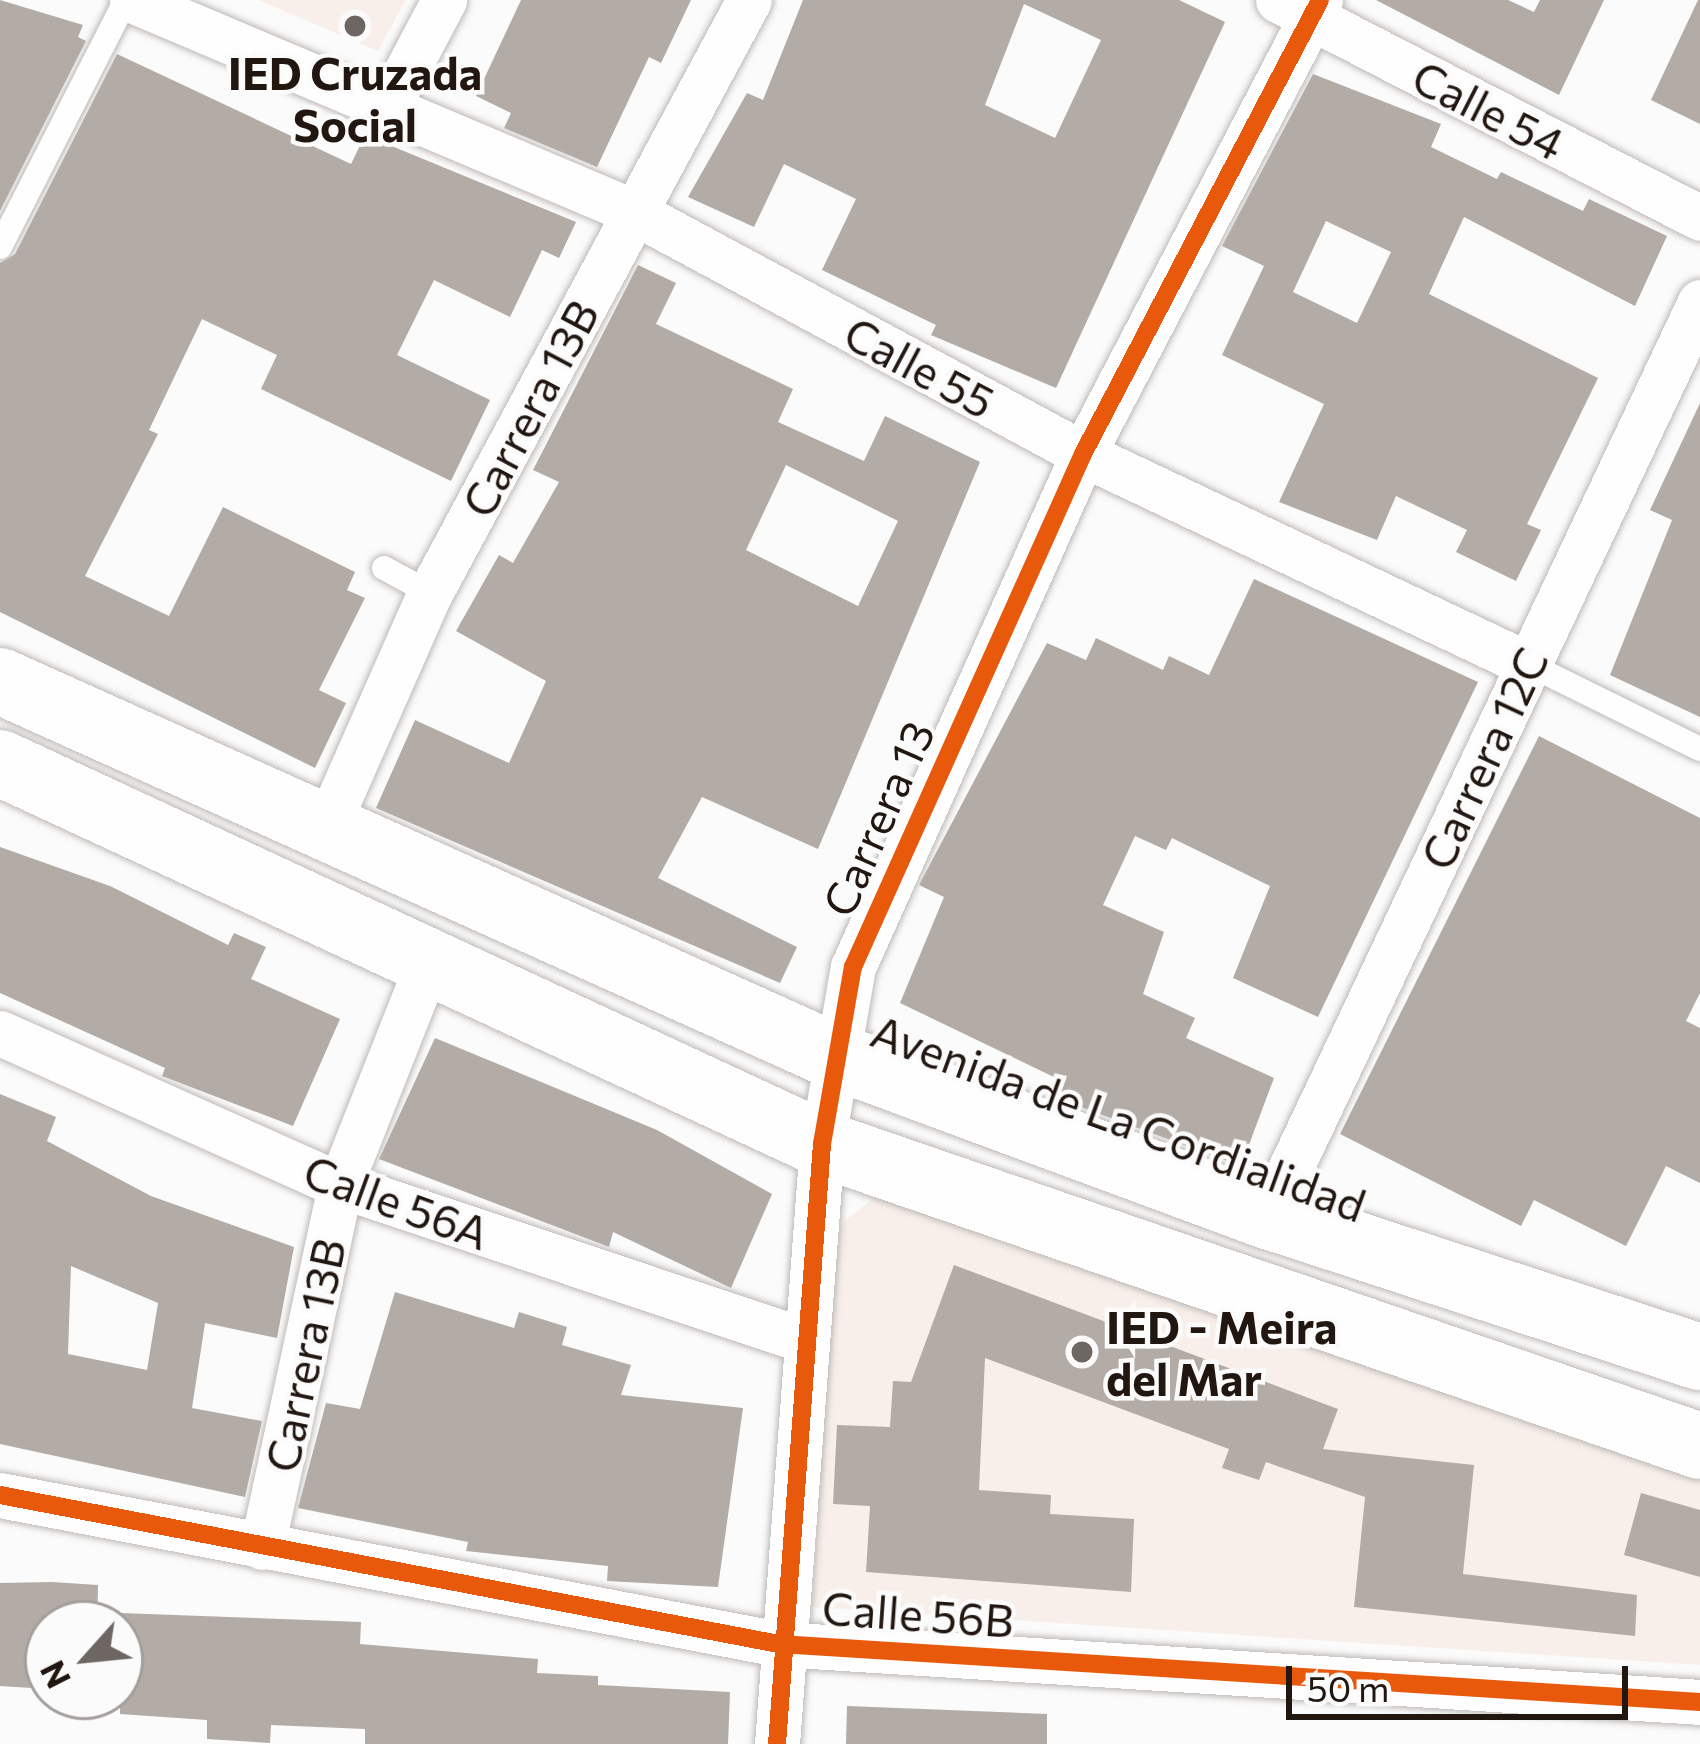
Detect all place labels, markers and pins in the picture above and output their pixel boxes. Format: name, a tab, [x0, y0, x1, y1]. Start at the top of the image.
marker: IED Cruzada Social	[342, 13, 368, 39]
place label: IED Cruzada Social	[228, 45, 482, 151]
place label: IED - Meira del Mar	[1106, 1299, 1337, 1405]
marker: IED - Meira del Mar	[1069, 1339, 1095, 1365]

